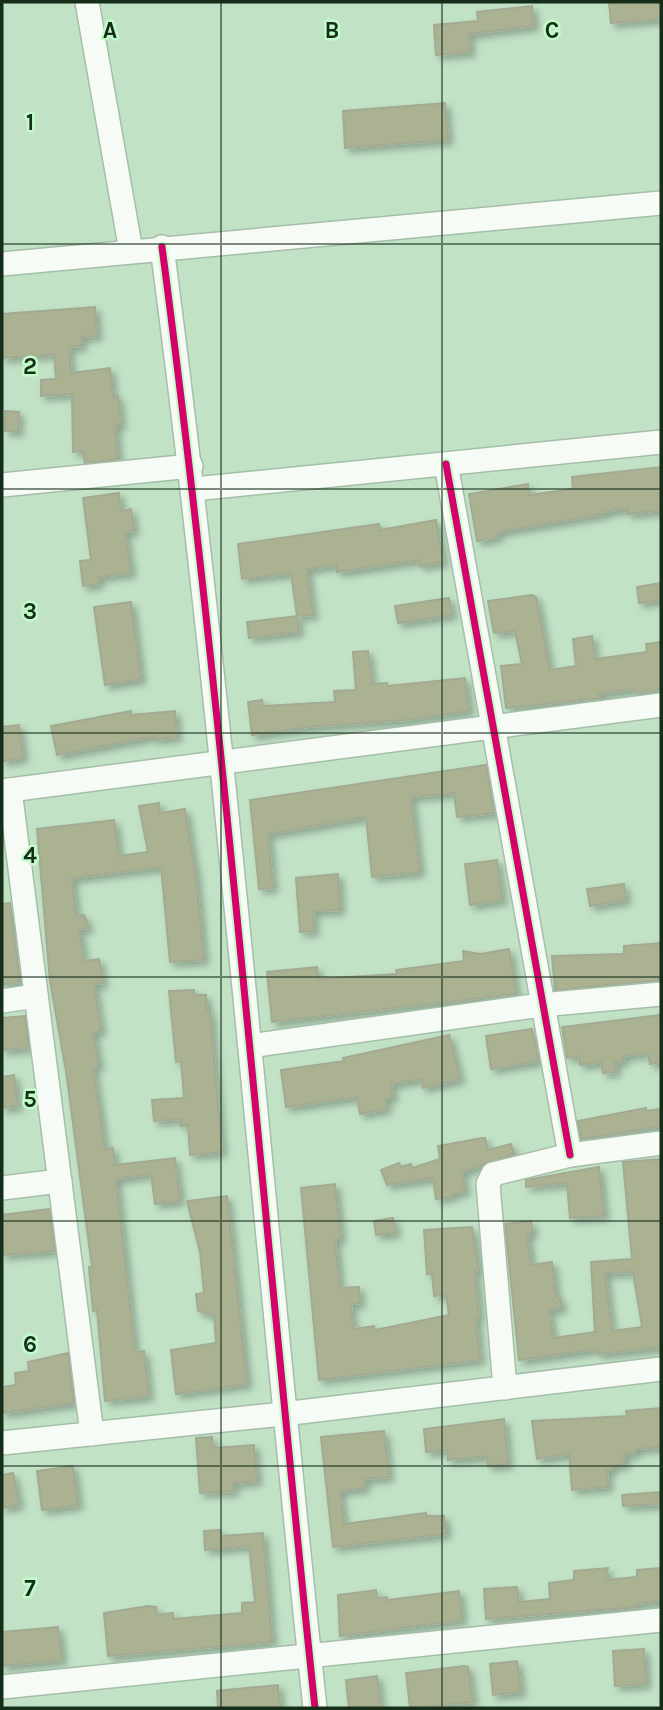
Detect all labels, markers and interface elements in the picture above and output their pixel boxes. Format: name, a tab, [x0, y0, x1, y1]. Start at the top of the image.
text: A	[103, 17, 117, 44]
text: B	[325, 17, 339, 44]
text: C	[545, 17, 559, 44]
text: 1	[26, 109, 34, 136]
text: 2	[23, 353, 37, 380]
text: 3	[23, 598, 37, 625]
text: 4	[23, 842, 37, 869]
text: 5	[23, 1086, 37, 1113]
text: 6	[23, 1331, 37, 1358]
text: 7	[24, 1575, 36, 1602]

